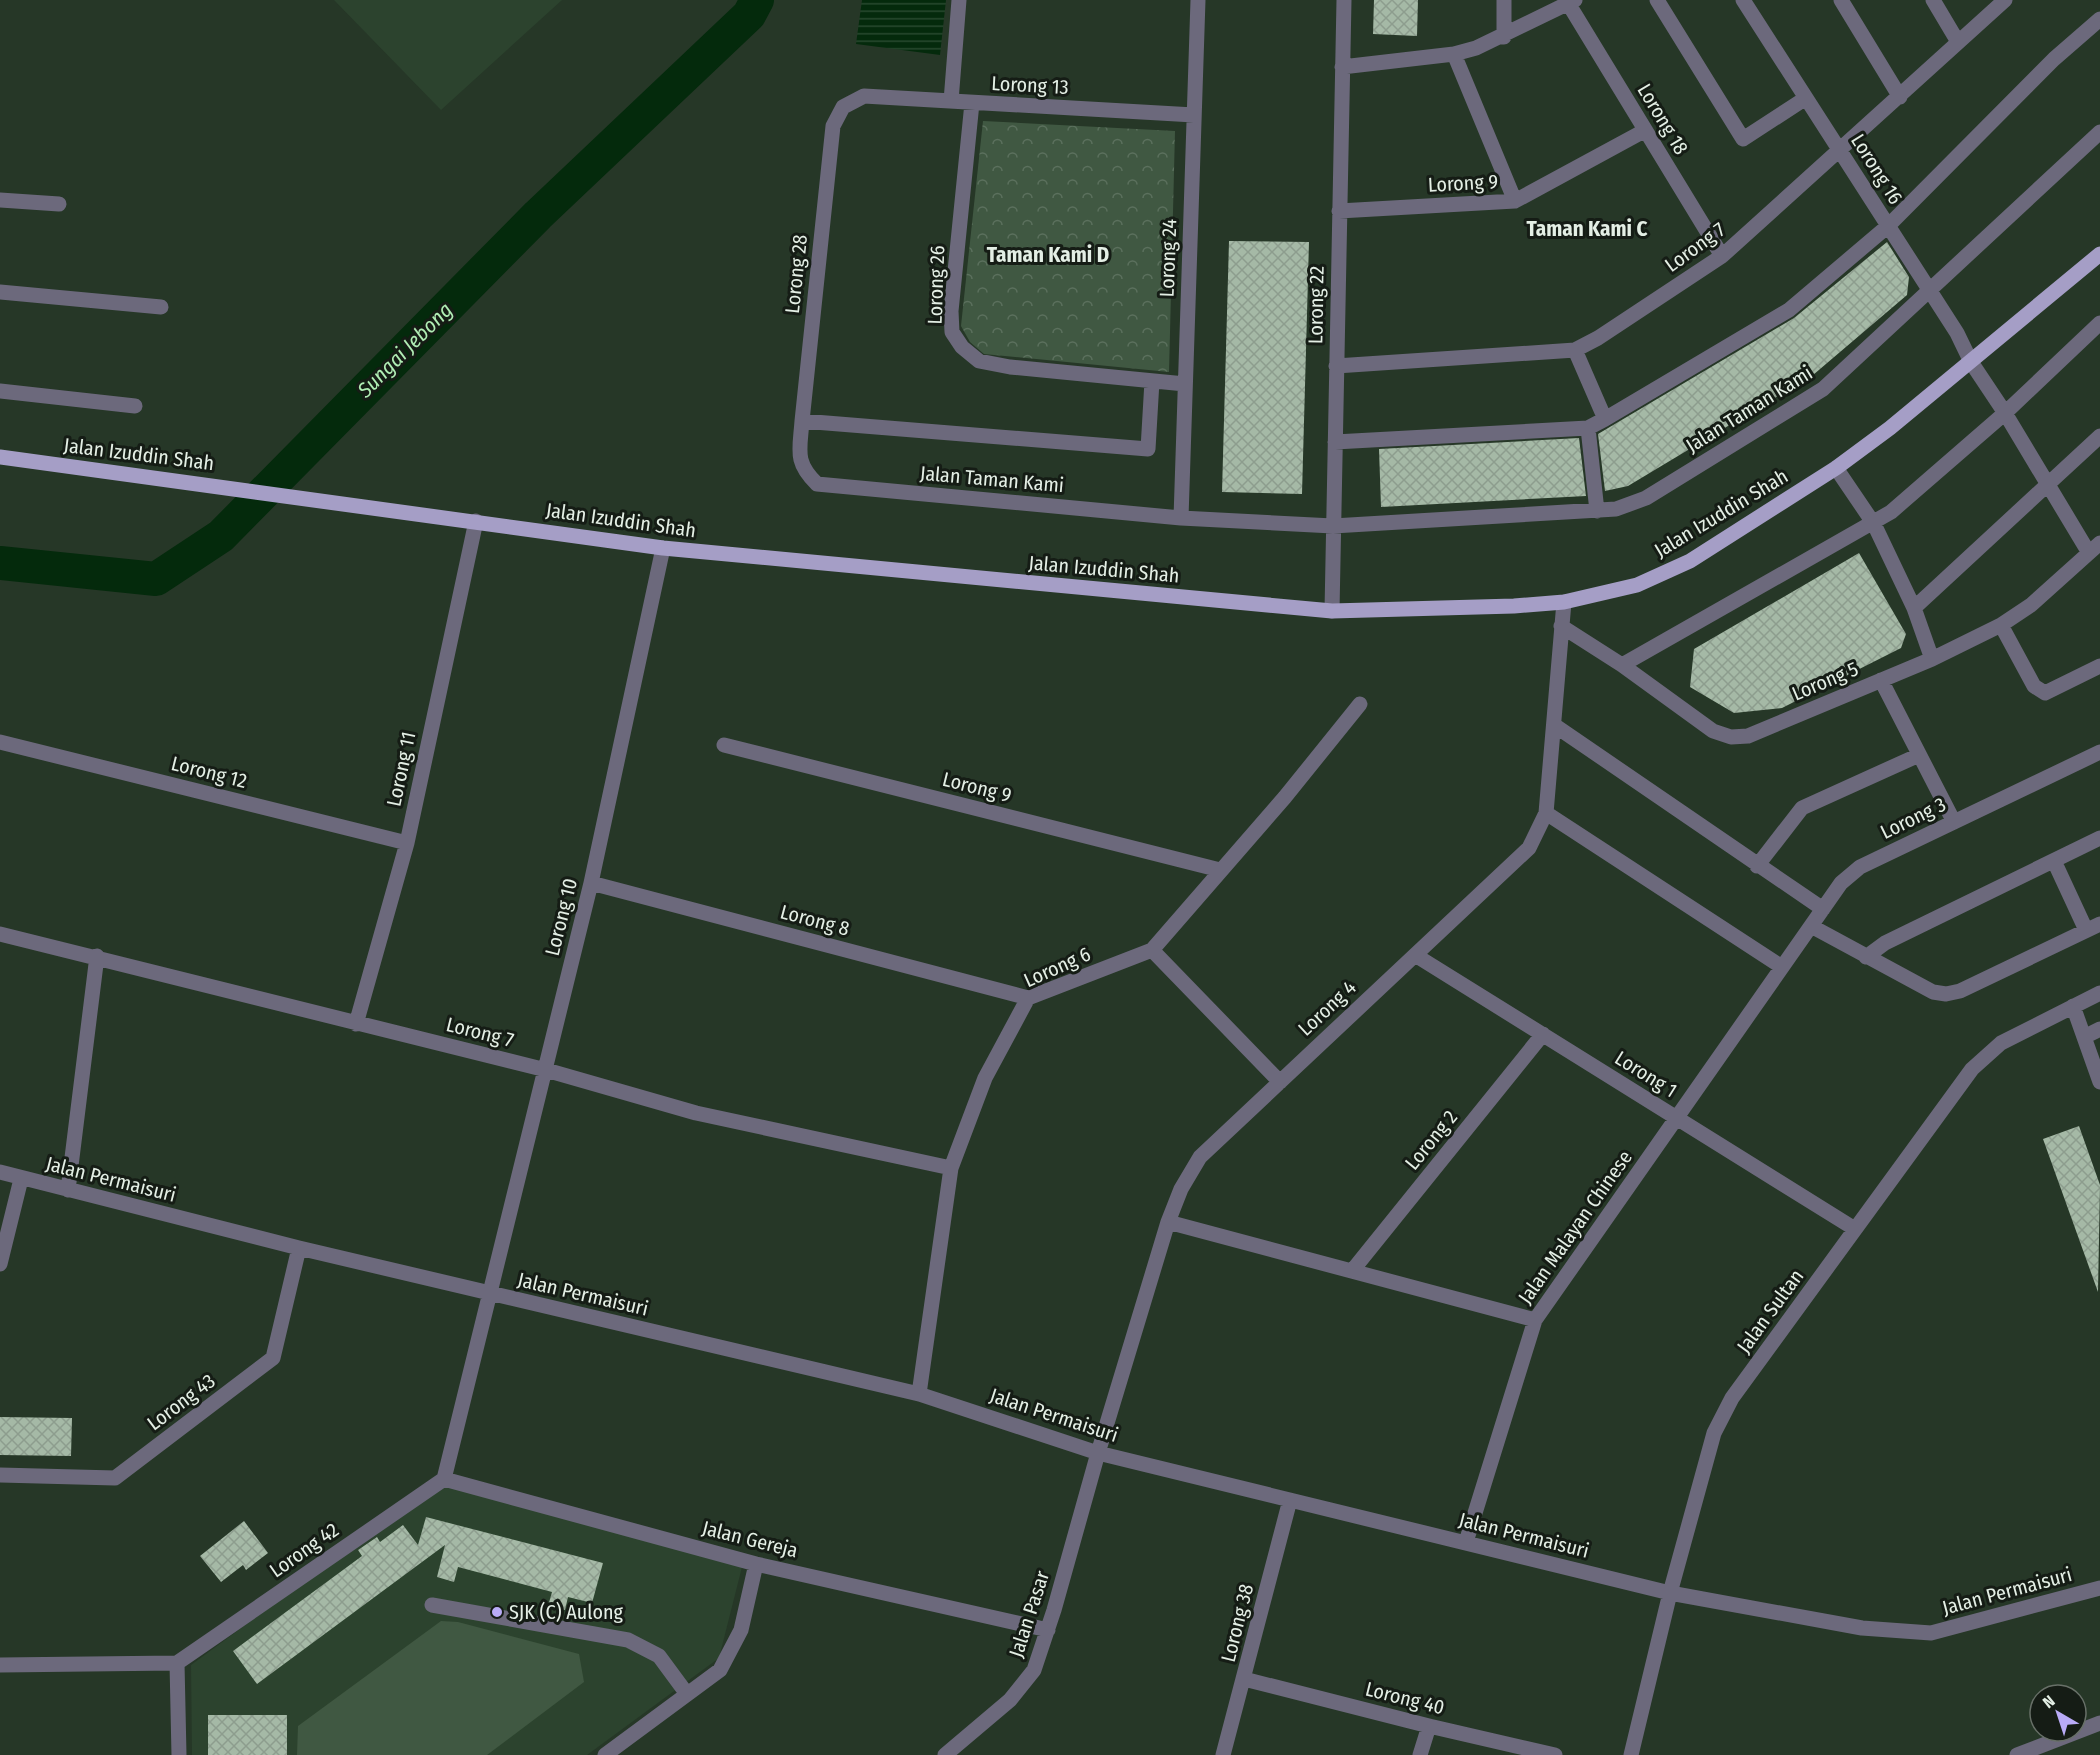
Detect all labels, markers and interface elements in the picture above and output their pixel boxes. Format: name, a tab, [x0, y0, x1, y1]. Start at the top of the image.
street label: Lorong 13	[991, 71, 1069, 99]
street label: Lorong 18	[1633, 79, 1693, 159]
street label: Lorong 16	[1846, 129, 1908, 209]
street label: Lorong 9	[1427, 169, 1499, 197]
district label: Taman Kami C	[1527, 216, 1647, 242]
street label: Lorong 7	[1660, 217, 1730, 277]
street label: Lorong 24	[1155, 218, 1181, 298]
street label: Lorong 28	[780, 233, 812, 315]
district label: Taman Kami D	[987, 242, 1109, 268]
street label: Lorong 26	[923, 245, 949, 325]
street label: Lorong 22	[1303, 266, 1329, 344]
water label: Sungai Jebong	[351, 297, 458, 404]
street label: Jalan Taman Kami	[1681, 361, 1817, 457]
street label: Jalan Izuddin Shah	[62, 433, 216, 475]
street label: Jalan Taman Kami	[919, 461, 1065, 497]
street label: Jalan Izuddin Shah	[1650, 464, 1792, 562]
street label: Jalan Izuddin Shah	[544, 498, 698, 542]
street label: Jalan Izuddin Shah	[1028, 550, 1180, 588]
street label: Lorong 5	[1788, 656, 1862, 706]
street label: Lorong 11	[381, 729, 421, 809]
street label: Lorong 12	[169, 751, 250, 793]
street label: Lorong 9	[940, 767, 1014, 807]
street label: Lorong 3	[1876, 792, 1950, 844]
street label: Lorong 10	[540, 876, 582, 958]
street label: Lorong 8	[778, 899, 852, 941]
street label: Lorong 6	[1020, 942, 1094, 992]
street label: Lorong 4	[1293, 975, 1361, 1041]
street label: Lorong 7	[444, 1012, 516, 1052]
street label: Lorong 1	[1611, 1046, 1681, 1102]
street label: Lorong 2	[1400, 1105, 1462, 1174]
street label: Jalan Malayan Chinese	[1513, 1146, 1637, 1308]
street label: Jalan Permaisuri	[43, 1151, 179, 1207]
street label: Jalan Sultan	[1732, 1264, 1808, 1358]
street label: Jalan Permaisuri	[515, 1267, 651, 1321]
street label: Lorong 43	[142, 1369, 220, 1435]
street label: Jalan Permaisuri	[987, 1383, 1121, 1447]
street label: Jalan Permaisuri	[1456, 1507, 1592, 1563]
street label: Jalan Gereja	[700, 1516, 800, 1562]
street label: Lorong 42	[265, 1517, 343, 1582]
street label: Jalan Permaisuri	[1940, 1562, 2074, 1620]
street label: Jalan Pasar	[1004, 1568, 1054, 1660]
street label: Lorong 38	[1216, 1582, 1258, 1664]
place label: SJK (C) Aulong	[509, 1600, 623, 1624]
marker: SJK (C) Aulong	[490, 1605, 504, 1619]
street label: Lorong 40	[1363, 1677, 1447, 1719]
north arrow	[2028, 1683, 2088, 1743]
text: N	[2039, 1691, 2059, 1712]

